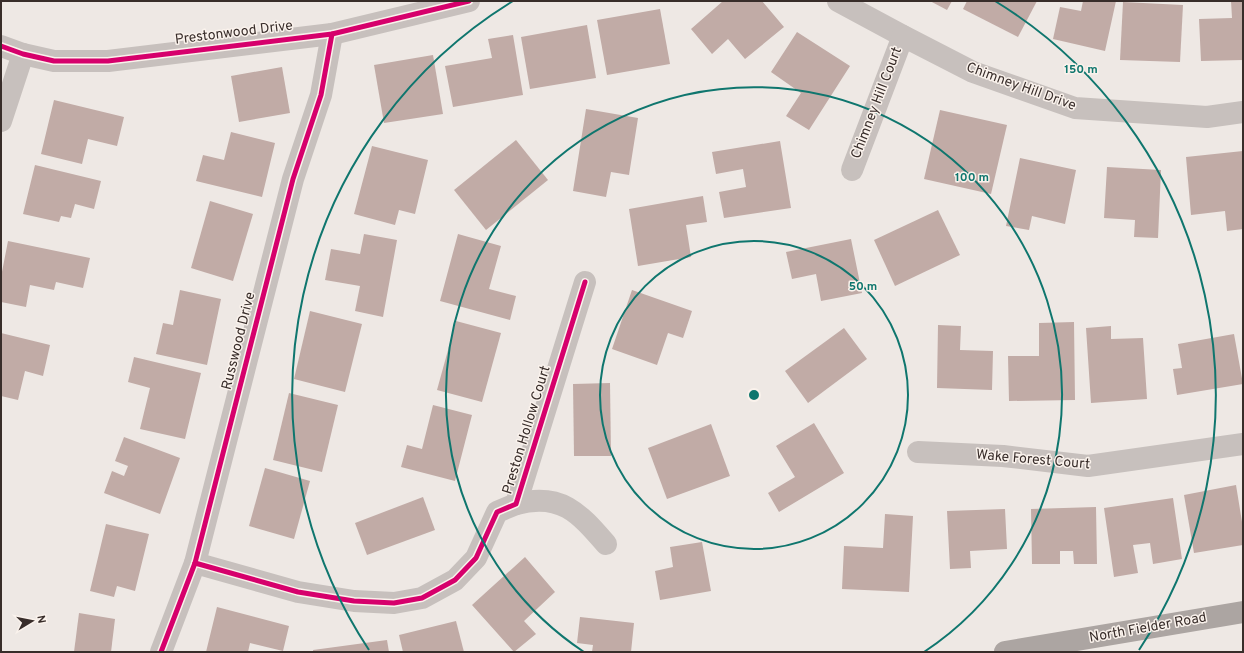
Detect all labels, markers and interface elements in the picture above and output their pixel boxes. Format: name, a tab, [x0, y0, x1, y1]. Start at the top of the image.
street label: Prestonwood Drive	[174, 17, 294, 49]
street label: Chimney Hill Court	[848, 45, 906, 161]
street label: Chimney Hill Drive	[964, 59, 1078, 115]
text: 150 m	[1064, 62, 1098, 78]
text: 100 m	[955, 170, 989, 186]
text: 50 m	[849, 279, 877, 295]
street label: Russwood Drive	[219, 290, 259, 392]
street label: Preston Hollow Court	[499, 364, 555, 496]
centre of rings	[747, 388, 761, 402]
street label: Wake Forest Court	[975, 447, 1091, 473]
north arrow	[12, 601, 52, 641]
street label: North Fielder Road	[1088, 609, 1208, 647]
text: N	[33, 614, 48, 625]

